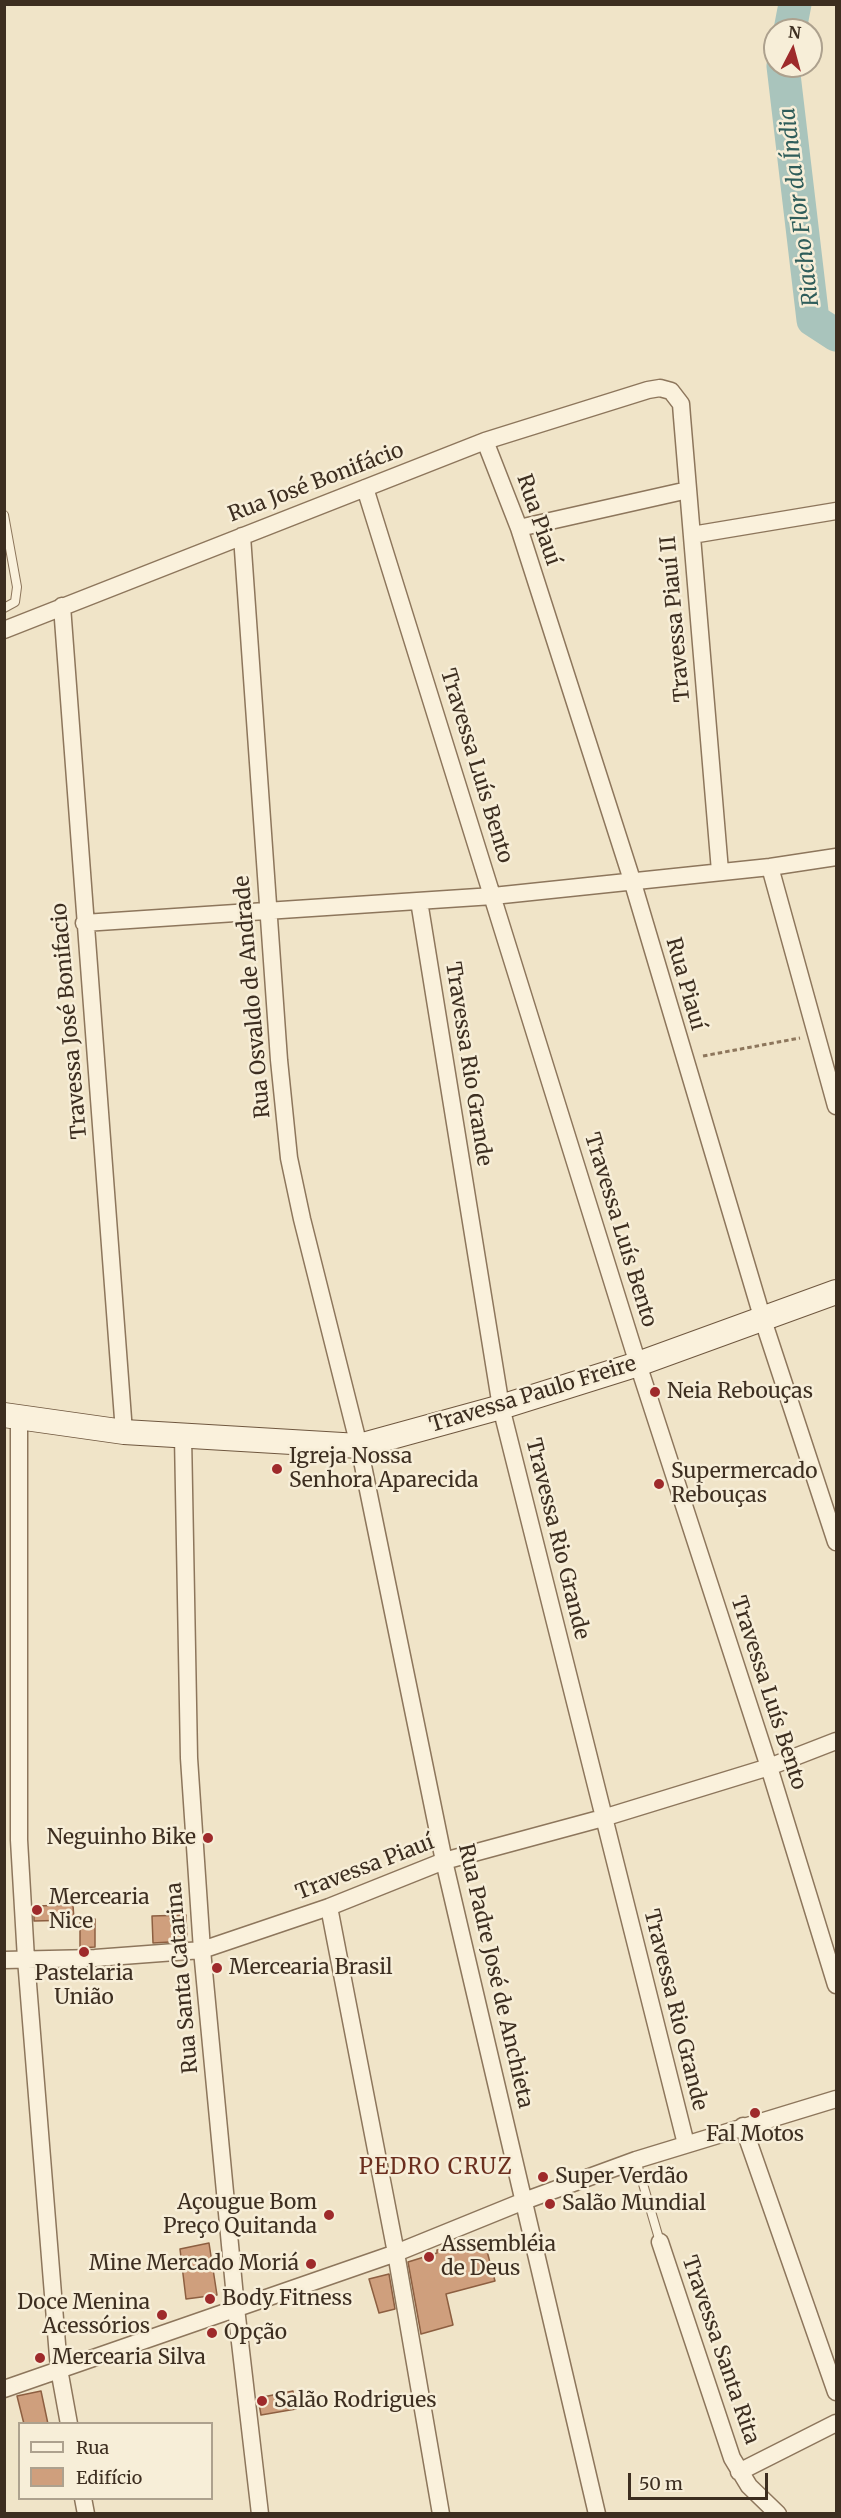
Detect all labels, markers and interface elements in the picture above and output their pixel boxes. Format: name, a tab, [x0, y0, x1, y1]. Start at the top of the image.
north arrow	[763, 18, 823, 78]
text: N	[787, 21, 802, 43]
water label: Riacho Flor da Índia	[775, 106, 825, 308]
street label: Rua José Bonifácio	[225, 438, 407, 528]
street label: Rua Piauí	[511, 471, 565, 569]
street label: Travessa Piauí II	[656, 535, 696, 703]
street label: Travessa Luís Bento	[434, 666, 518, 866]
street label: Rua Osvaldo de Andrade	[230, 875, 276, 1119]
street label: Travessa José Bonifacio	[47, 902, 93, 1140]
street label: Rua Piauí	[660, 935, 710, 1033]
street label: Travessa Rio Grande	[439, 960, 497, 1168]
street label: Travessa Luís Bento	[578, 1130, 662, 1330]
street label: Travessa Paulo Freire	[427, 1352, 639, 1438]
place label: Neia Rebouças	[667, 1379, 813, 1405]
marker: Neia Rebouças	[648, 1385, 662, 1399]
street label: Travessa Rio Grande	[520, 1436, 594, 1642]
place label: Igreja Nossa Senhora Aparecida	[289, 1444, 479, 1494]
place label: Supermercado Rebouças	[671, 1459, 818, 1509]
marker: Igreja Nossa Senhora Aparecida	[270, 1462, 284, 1476]
marker: Supermercado Rebouças	[652, 1477, 666, 1491]
street label: Travessa Luís Bento	[725, 1593, 811, 1793]
place label: Neguinho Bike	[47, 1825, 196, 1851]
street label: Travessa Piauí	[292, 1830, 438, 1906]
marker: Neguinho Bike	[201, 1831, 215, 1845]
street label: Rua Padre José de Anchieta	[452, 1841, 538, 2111]
street label: Rua Santa Catarina	[162, 1881, 204, 2075]
place label: Mercearia Nice	[49, 1885, 150, 1935]
marker: Mercearia Nice	[30, 1903, 44, 1917]
street label: Travessa Rio Grande	[638, 1907, 712, 2113]
marker: Pastelaria União	[77, 1945, 91, 1959]
place label: Mercearia Brasil	[229, 1955, 393, 1981]
place label: Pastelaria União	[35, 1961, 133, 2011]
marker: Mercearia Brasil	[210, 1961, 224, 1975]
marker: Fal Motos	[748, 2106, 762, 2120]
place label: Fal Motos	[706, 2122, 804, 2148]
district label: PEDRO CRUZ	[359, 2155, 513, 2181]
place label: Super Verdão	[555, 2164, 688, 2190]
marker: Super Verdão	[536, 2170, 550, 2184]
place label: Açougue Bom Preço Quitanda	[163, 2190, 317, 2240]
place label: Salão Mundial	[562, 2191, 706, 2217]
marker: Salão Mundial	[543, 2197, 557, 2211]
marker: Açougue Bom Preço Quitanda	[322, 2208, 336, 2222]
place label: Assembléia de Deus	[441, 2232, 556, 2282]
marker: Assembléia de Deus	[422, 2250, 436, 2264]
place label: Mine Mercado Moriá	[89, 2251, 299, 2277]
street label: Travessa Santa Rita	[676, 2252, 764, 2448]
marker: Mine Mercado Moriá	[304, 2257, 318, 2271]
place label: Body Fitness	[222, 2286, 352, 2312]
place label: Doce Menina Acessórios	[17, 2290, 150, 2340]
marker: Body Fitness	[203, 2292, 217, 2306]
marker: Doce Menina Acessórios	[155, 2308, 169, 2322]
place label: Opção	[224, 2320, 287, 2346]
marker: Opção	[205, 2326, 219, 2340]
place label: Mercearia Silva	[52, 2345, 206, 2371]
marker: Mercearia Silva	[33, 2351, 47, 2365]
place label: Salão Rodrigues	[274, 2388, 437, 2414]
marker: Salão Rodrigues	[255, 2394, 269, 2408]
legend	[18, 2422, 213, 2500]
text: Rua	[76, 2436, 109, 2459]
scale bar	[631, 2461, 770, 2499]
text: Edifício	[76, 2466, 142, 2489]
text: 50 m	[639, 2472, 683, 2495]

